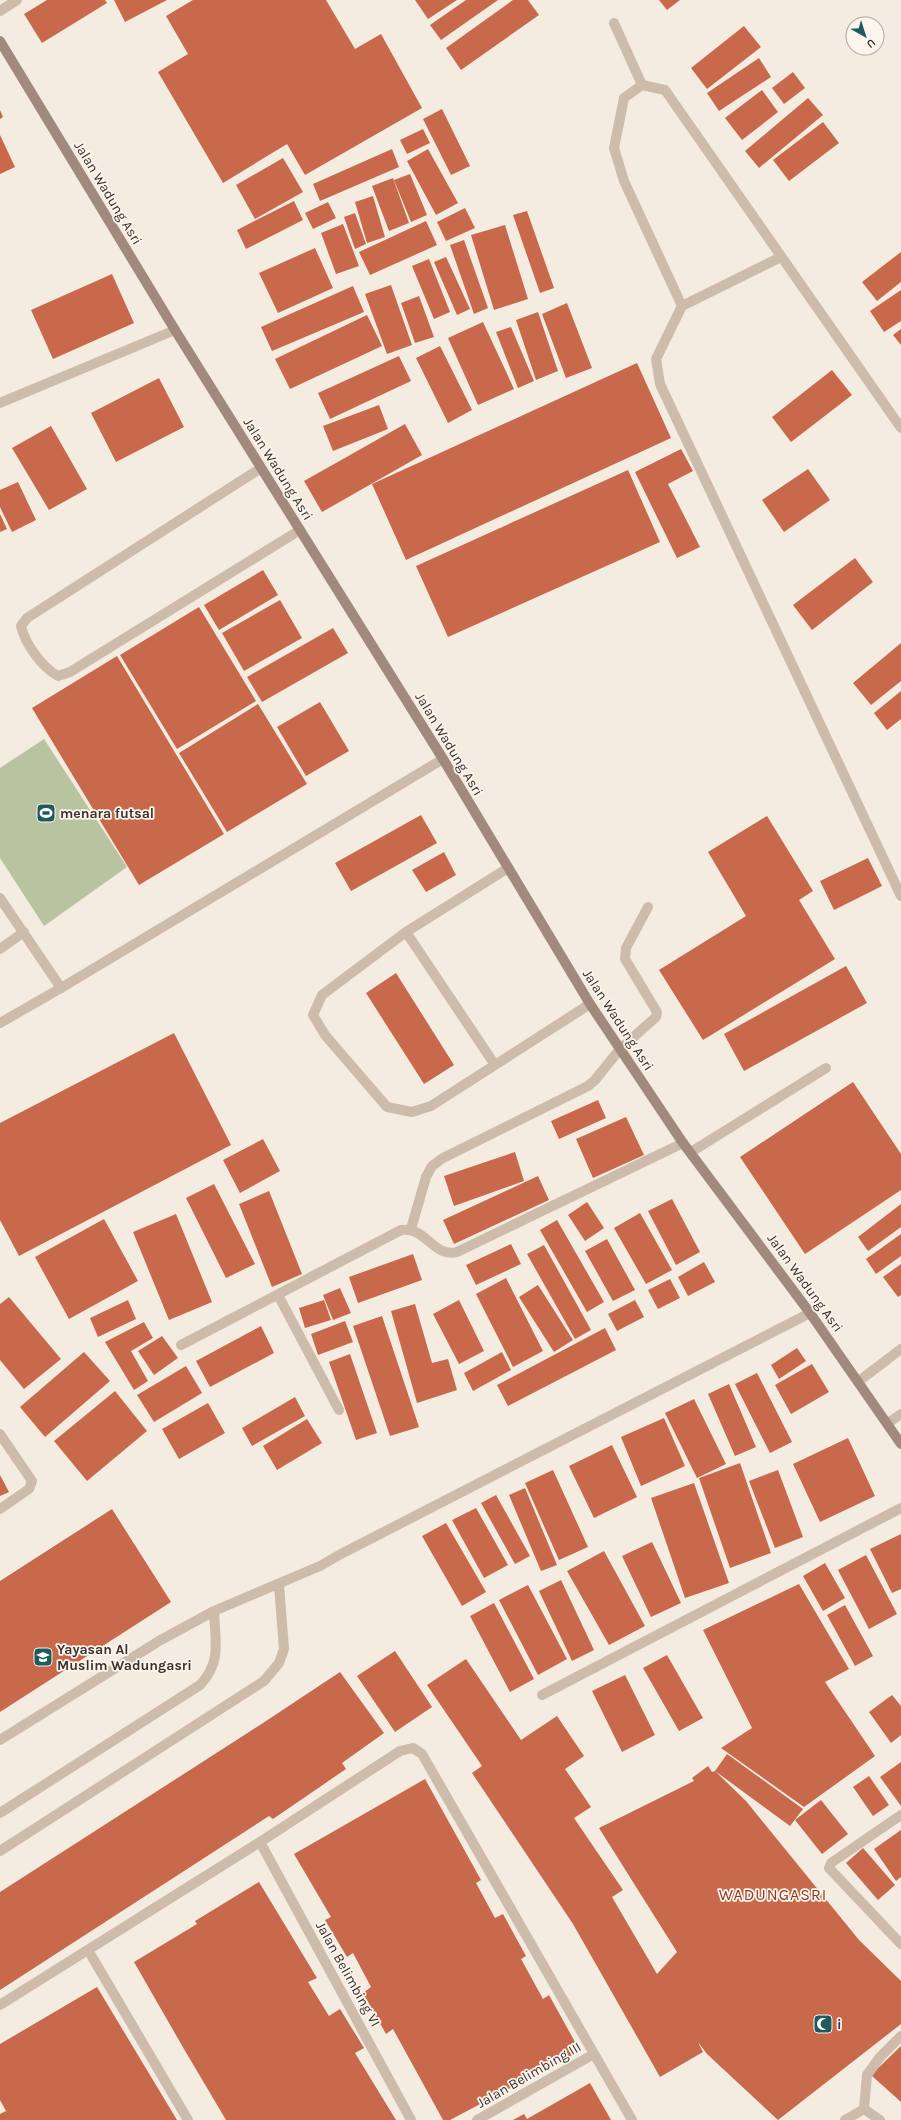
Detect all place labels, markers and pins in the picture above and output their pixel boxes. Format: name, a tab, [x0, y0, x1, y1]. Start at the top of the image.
sports icon: menara futsal	[35, 802, 57, 824]
place label: menara futsal	[60, 805, 154, 822]
place label: Yayasan Al Muslim Wadungasri	[57, 1641, 192, 1674]
school or university icon: Yayasan Al Muslim Wadungasri	[32, 1646, 54, 1668]
mosque icon: i	[812, 2013, 834, 2035]
place label: i	[837, 2016, 842, 2033]

